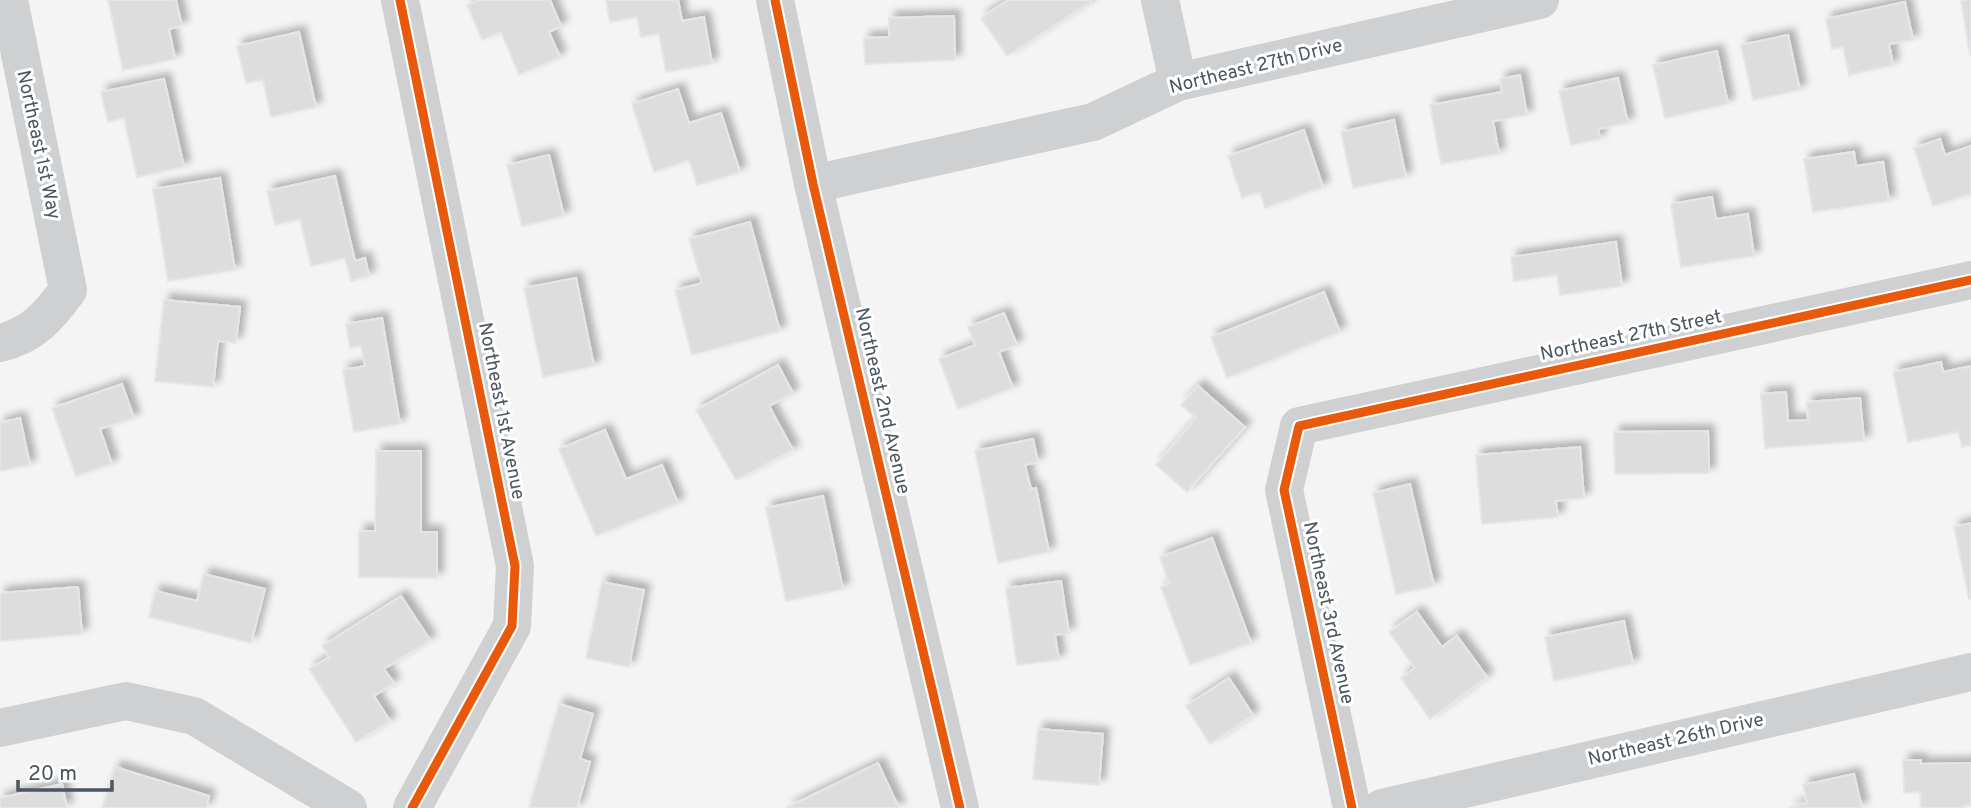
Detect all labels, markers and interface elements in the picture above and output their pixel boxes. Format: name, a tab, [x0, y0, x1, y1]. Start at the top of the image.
street label: Northeast 27th Drive	[1167, 34, 1345, 100]
street label: Northeast 1st Way	[10, 68, 66, 222]
street label: Northeast 27th Street	[1538, 305, 1724, 367]
street label: Northeast 2nd Avenue	[849, 306, 915, 496]
street label: Northeast 1st Avenue	[472, 320, 530, 502]
street label: Northeast 3rd Avenue	[1297, 519, 1359, 707]
street label: Northeast 26th Drive	[1586, 708, 1766, 772]
scale bar	[18, 748, 112, 792]
text: 20 m	[28, 761, 77, 788]

